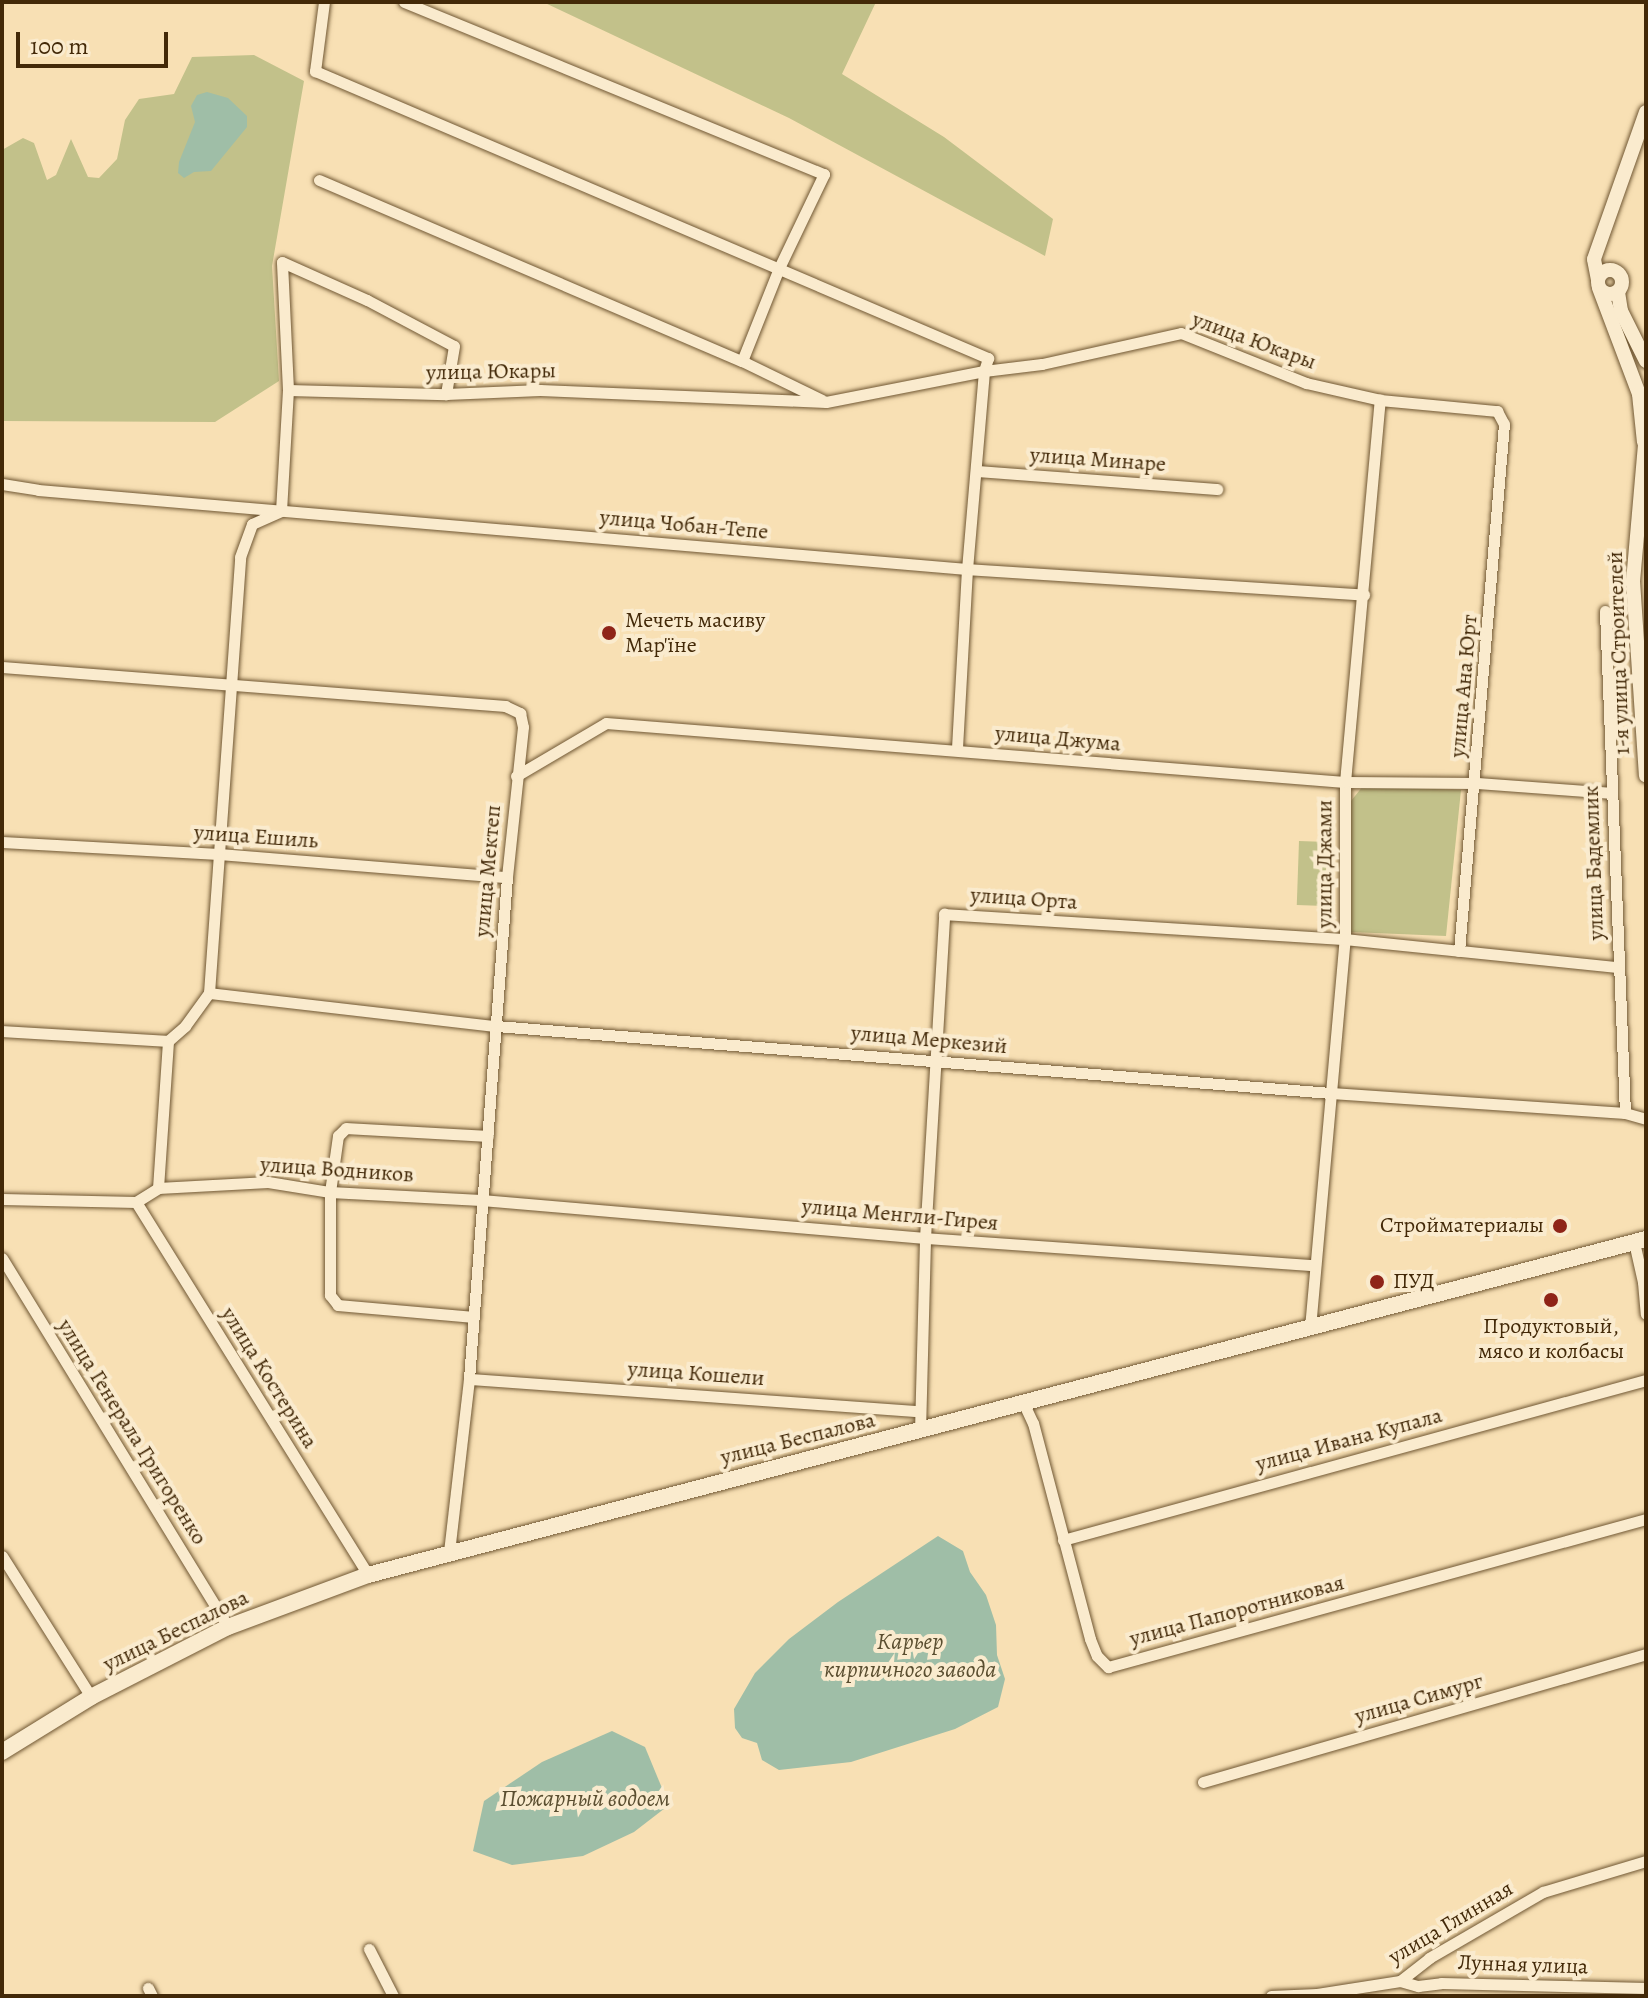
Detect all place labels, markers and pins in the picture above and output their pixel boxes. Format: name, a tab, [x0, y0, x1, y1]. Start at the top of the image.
place label: Мечеть масиву Мар'їне	[625, 607, 765, 658]
marker: Мечеть масиву Мар'їне	[600, 624, 618, 642]
place label: Стройматериалы	[1380, 1213, 1544, 1239]
marker: Стройматериалы	[1551, 1217, 1569, 1235]
place label: ПУД	[1393, 1269, 1435, 1295]
marker: ПУД	[1368, 1273, 1386, 1291]
marker: Продуктовый, мясо и колбасы	[1542, 1291, 1560, 1309]
place label: Продуктовый, мясо и колбасы	[1478, 1313, 1624, 1364]

